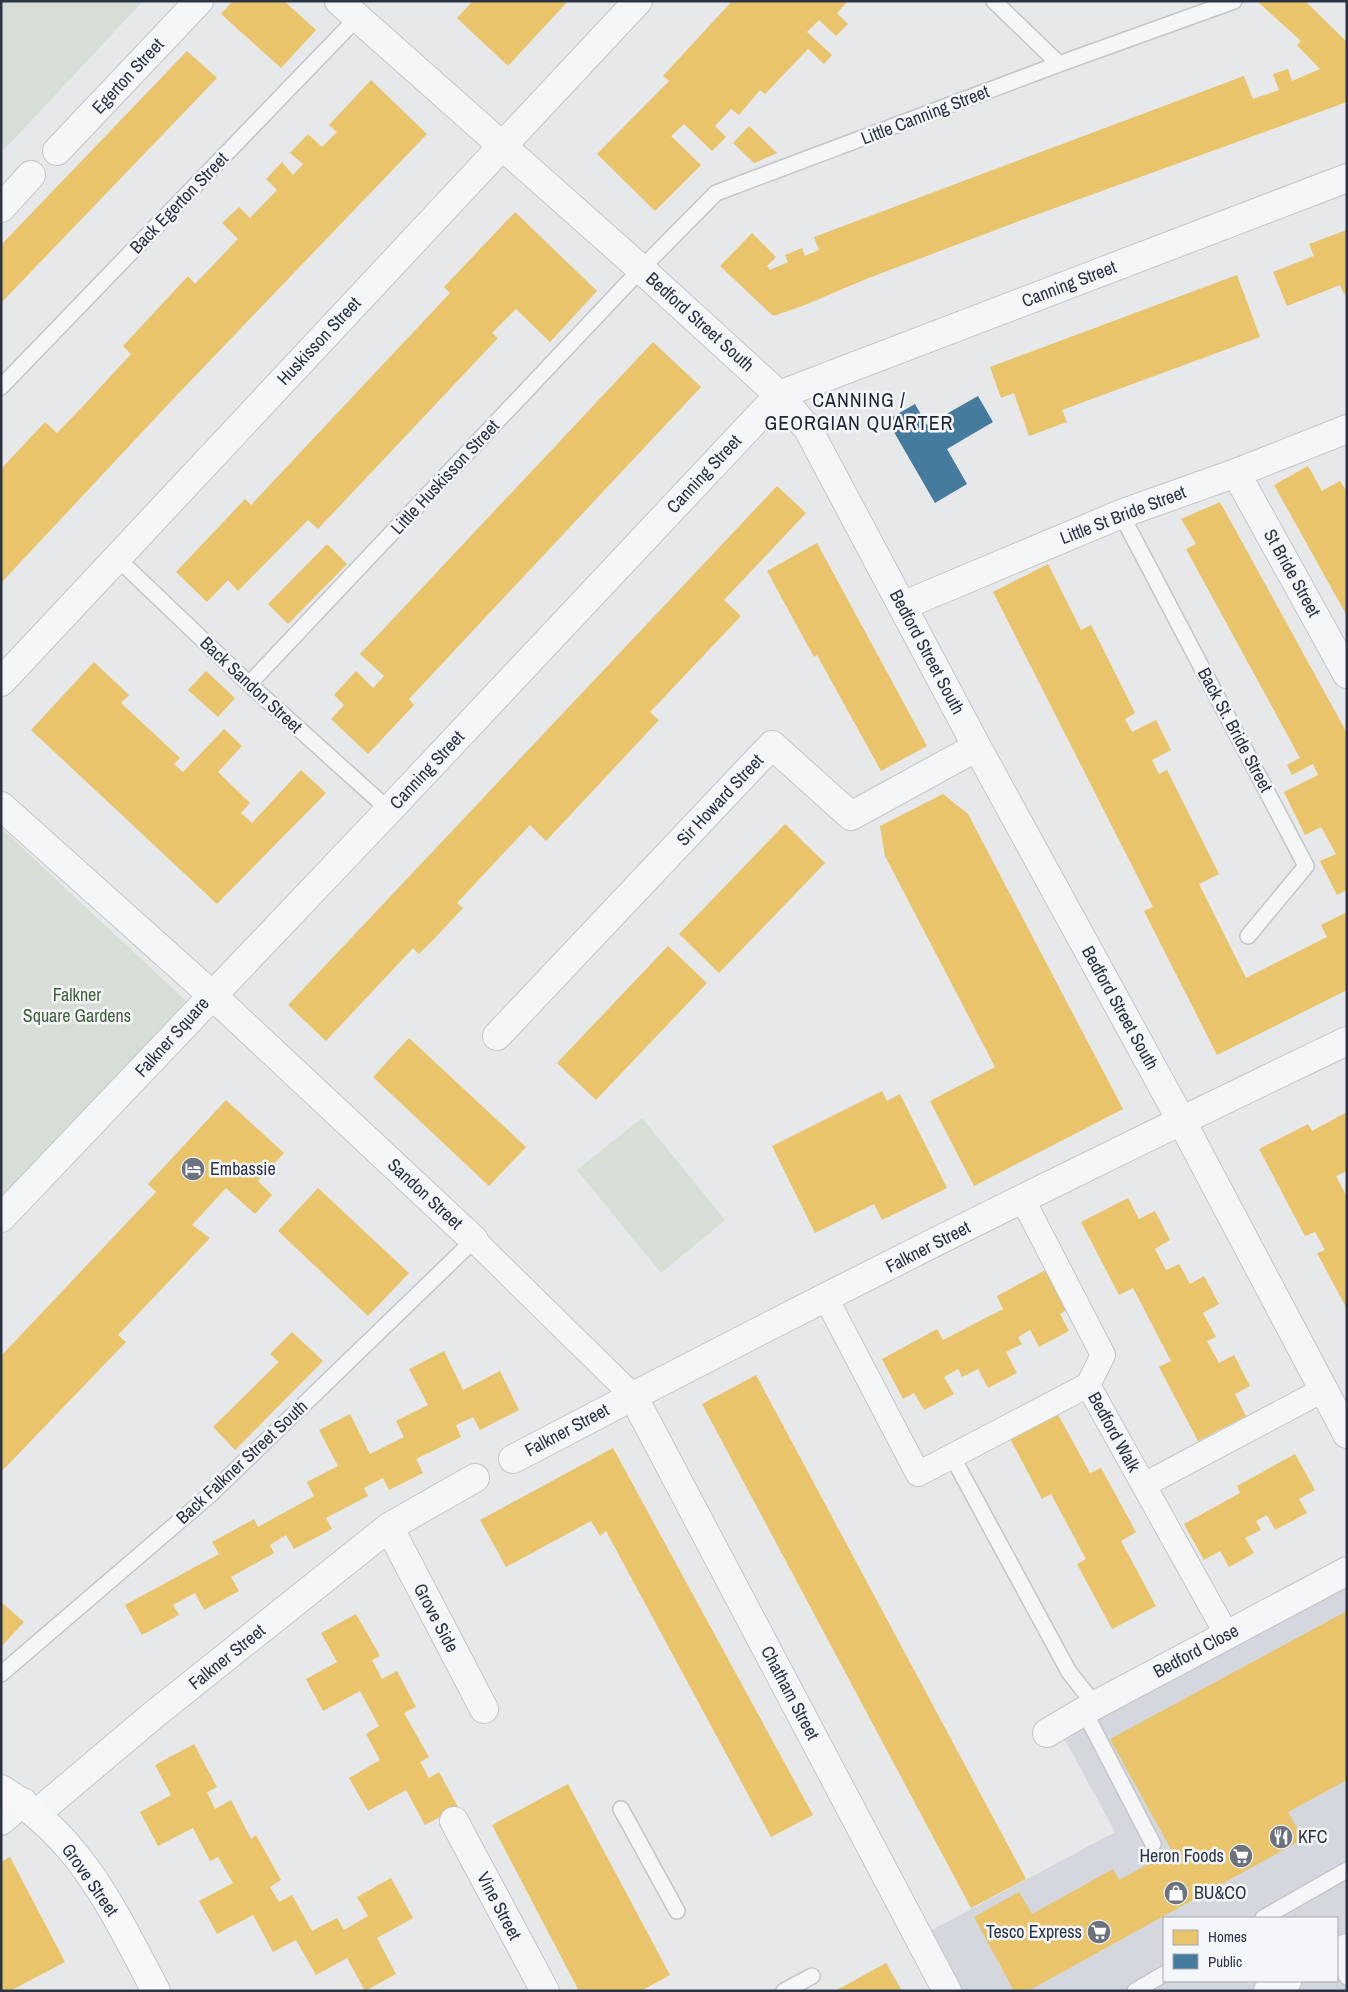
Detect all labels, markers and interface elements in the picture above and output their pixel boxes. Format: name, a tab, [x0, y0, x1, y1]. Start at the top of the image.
street label: Egerton Street	[86, 32, 169, 119]
street label: Little Canning Street	[857, 79, 993, 150]
street label: Back Egerton Street	[124, 146, 234, 259]
street label: Canning Street	[1018, 254, 1120, 313]
street label: Bedford Street South	[641, 266, 760, 377]
street label: Huskisson Street	[271, 291, 366, 390]
district label: CANNING / GEORGIAN QUARTER	[765, 386, 953, 436]
street label: Little Huskisson Street	[385, 414, 504, 539]
street label: Canning Street	[661, 429, 747, 518]
street label: Little St Bride Street	[1056, 479, 1189, 550]
street label: St Bride Street	[1258, 524, 1327, 621]
street label: Bedford Street South	[884, 585, 971, 719]
street label: Back Sandon Street	[195, 631, 308, 739]
street label: Back St. Bride Street	[1192, 663, 1279, 796]
street label: Canning Street	[384, 725, 470, 814]
street label: Sir Howard Street	[670, 748, 769, 851]
street label: Bedford Street South	[1076, 941, 1165, 1074]
park label: Falkner Square Gardens	[23, 982, 131, 1028]
street label: Falkner Square	[129, 991, 214, 1082]
street label: Sandon Street	[382, 1152, 468, 1235]
hotel icon: Embassie	[180, 1156, 206, 1182]
place label: Embassie	[210, 1156, 276, 1181]
street label: Falkner Street	[881, 1215, 974, 1279]
street label: Bedford Walk	[1082, 1387, 1147, 1477]
street label: Back Falkner Street South	[170, 1394, 313, 1529]
street label: Falkner Street	[520, 1397, 613, 1462]
street label: Grove Side	[408, 1579, 465, 1657]
street label: Falkner Street	[183, 1618, 270, 1695]
street label: Bedford Close	[1149, 1618, 1243, 1684]
street label: Chatham Street	[755, 1641, 826, 1744]
restaurant icon: KFC	[1268, 1824, 1294, 1850]
place label: KFC	[1298, 1824, 1328, 1849]
street label: Grove Street	[56, 1838, 125, 1921]
place label: Heron Foods	[1139, 1843, 1224, 1868]
supermarket icon: Heron Foods	[1228, 1843, 1254, 1869]
street label: Vine Street	[471, 1867, 528, 1944]
shop icon: BU&CO	[1163, 1880, 1189, 1906]
place label: BU&CO	[1194, 1880, 1247, 1905]
legend	[1163, 1917, 1338, 1982]
place label: Tesco Express	[986, 1919, 1082, 1944]
supermarket icon: Tesco Express	[1086, 1919, 1112, 1945]
text: Homes	[1208, 1926, 1247, 1947]
text: Public	[1208, 1951, 1242, 1972]

